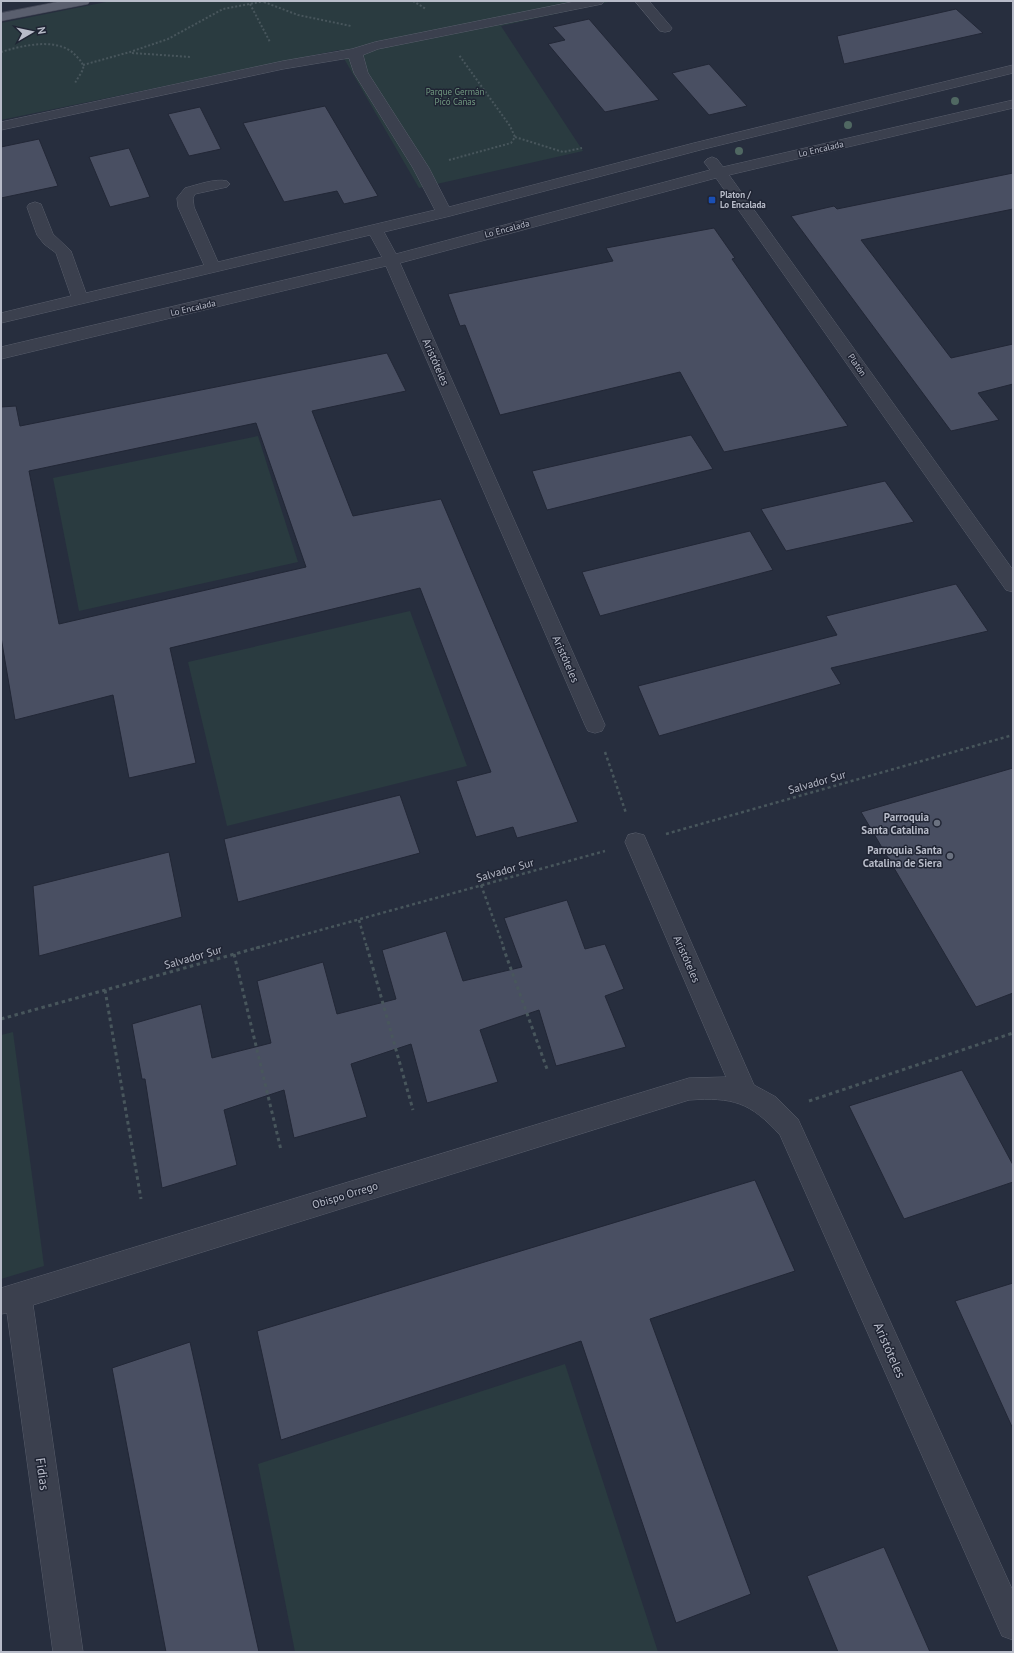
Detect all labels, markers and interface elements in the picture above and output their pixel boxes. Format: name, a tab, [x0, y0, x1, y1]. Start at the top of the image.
north arrow	[12, 12, 52, 52]
text: N	[34, 26, 49, 35]
park label: Parque Germán Picó Cañas	[426, 86, 484, 107]
street label: Lo Encalada	[797, 138, 845, 159]
place label: Platon / Lo Encalada	[720, 189, 766, 210]
marker: Platon / Lo Encalada	[707, 195, 717, 205]
street label: Lo Encalada	[483, 217, 531, 240]
street label: Lo Encalada	[169, 297, 217, 318]
street label: Aristóteles	[419, 336, 453, 388]
street label: Platón	[846, 351, 869, 378]
street label: Aristóteles	[549, 633, 583, 685]
street label: Salvador Sur	[787, 767, 848, 797]
place label: Parroquia Santa Catalina	[861, 810, 929, 837]
marker: Parroquia Santa Catalina	[932, 818, 942, 828]
place label: Parroquia Santa Catalina de Siera	[863, 843, 942, 870]
marker: Parroquia Santa Catalina de Siera	[945, 851, 955, 861]
street label: Salvador Sur	[475, 855, 536, 885]
street label: Aristóteles	[670, 933, 704, 985]
street label: Salvador Sur	[163, 942, 224, 972]
street label: Obispo Orrego	[310, 1178, 380, 1212]
street label: Aristóteles	[870, 1320, 909, 1381]
street label: Fidias	[32, 1457, 53, 1491]

